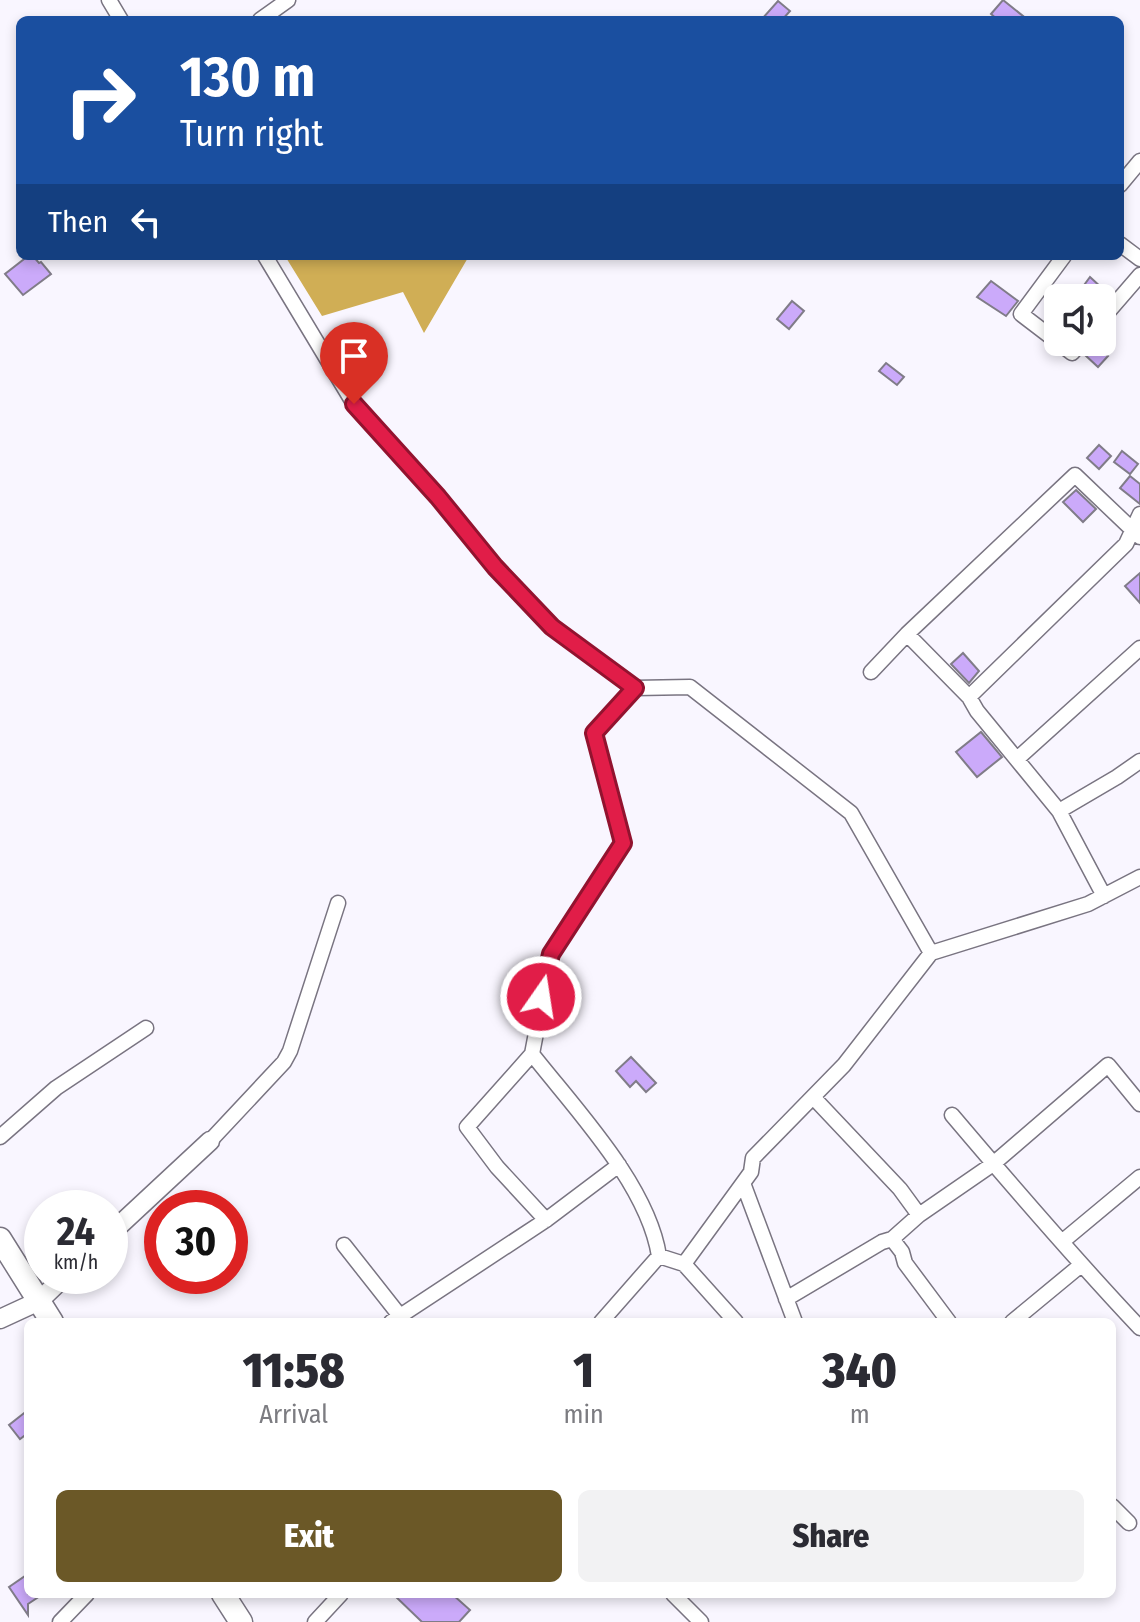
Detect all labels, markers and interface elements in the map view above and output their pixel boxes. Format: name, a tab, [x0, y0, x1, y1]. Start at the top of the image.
text: 130 m	[180, 44, 315, 111]
icon: right	[48, 48, 152, 152]
text: Turn right	[180, 112, 323, 156]
icon: left	[124, 200, 168, 244]
text: Then	[48, 204, 108, 240]
map controls	[1044, 284, 1116, 356]
button: sound	[1044, 284, 1116, 356]
pin	[320, 322, 388, 404]
icon: arrive	[332, 334, 376, 378]
position arrow	[499, 955, 583, 1039]
speed limit sign: 30	[144, 1190, 248, 1294]
text: 24	[57, 1208, 95, 1256]
text: km/h	[54, 1250, 98, 1274]
text: 11:58	[243, 1342, 345, 1400]
text: 1	[573, 1342, 594, 1400]
text: 340	[822, 1342, 897, 1400]
text: Arrival	[259, 1399, 328, 1430]
text: min	[563, 1399, 604, 1430]
text: m	[850, 1399, 870, 1430]
button: Exit	[56, 1490, 562, 1582]
button: Share	[578, 1490, 1084, 1582]

